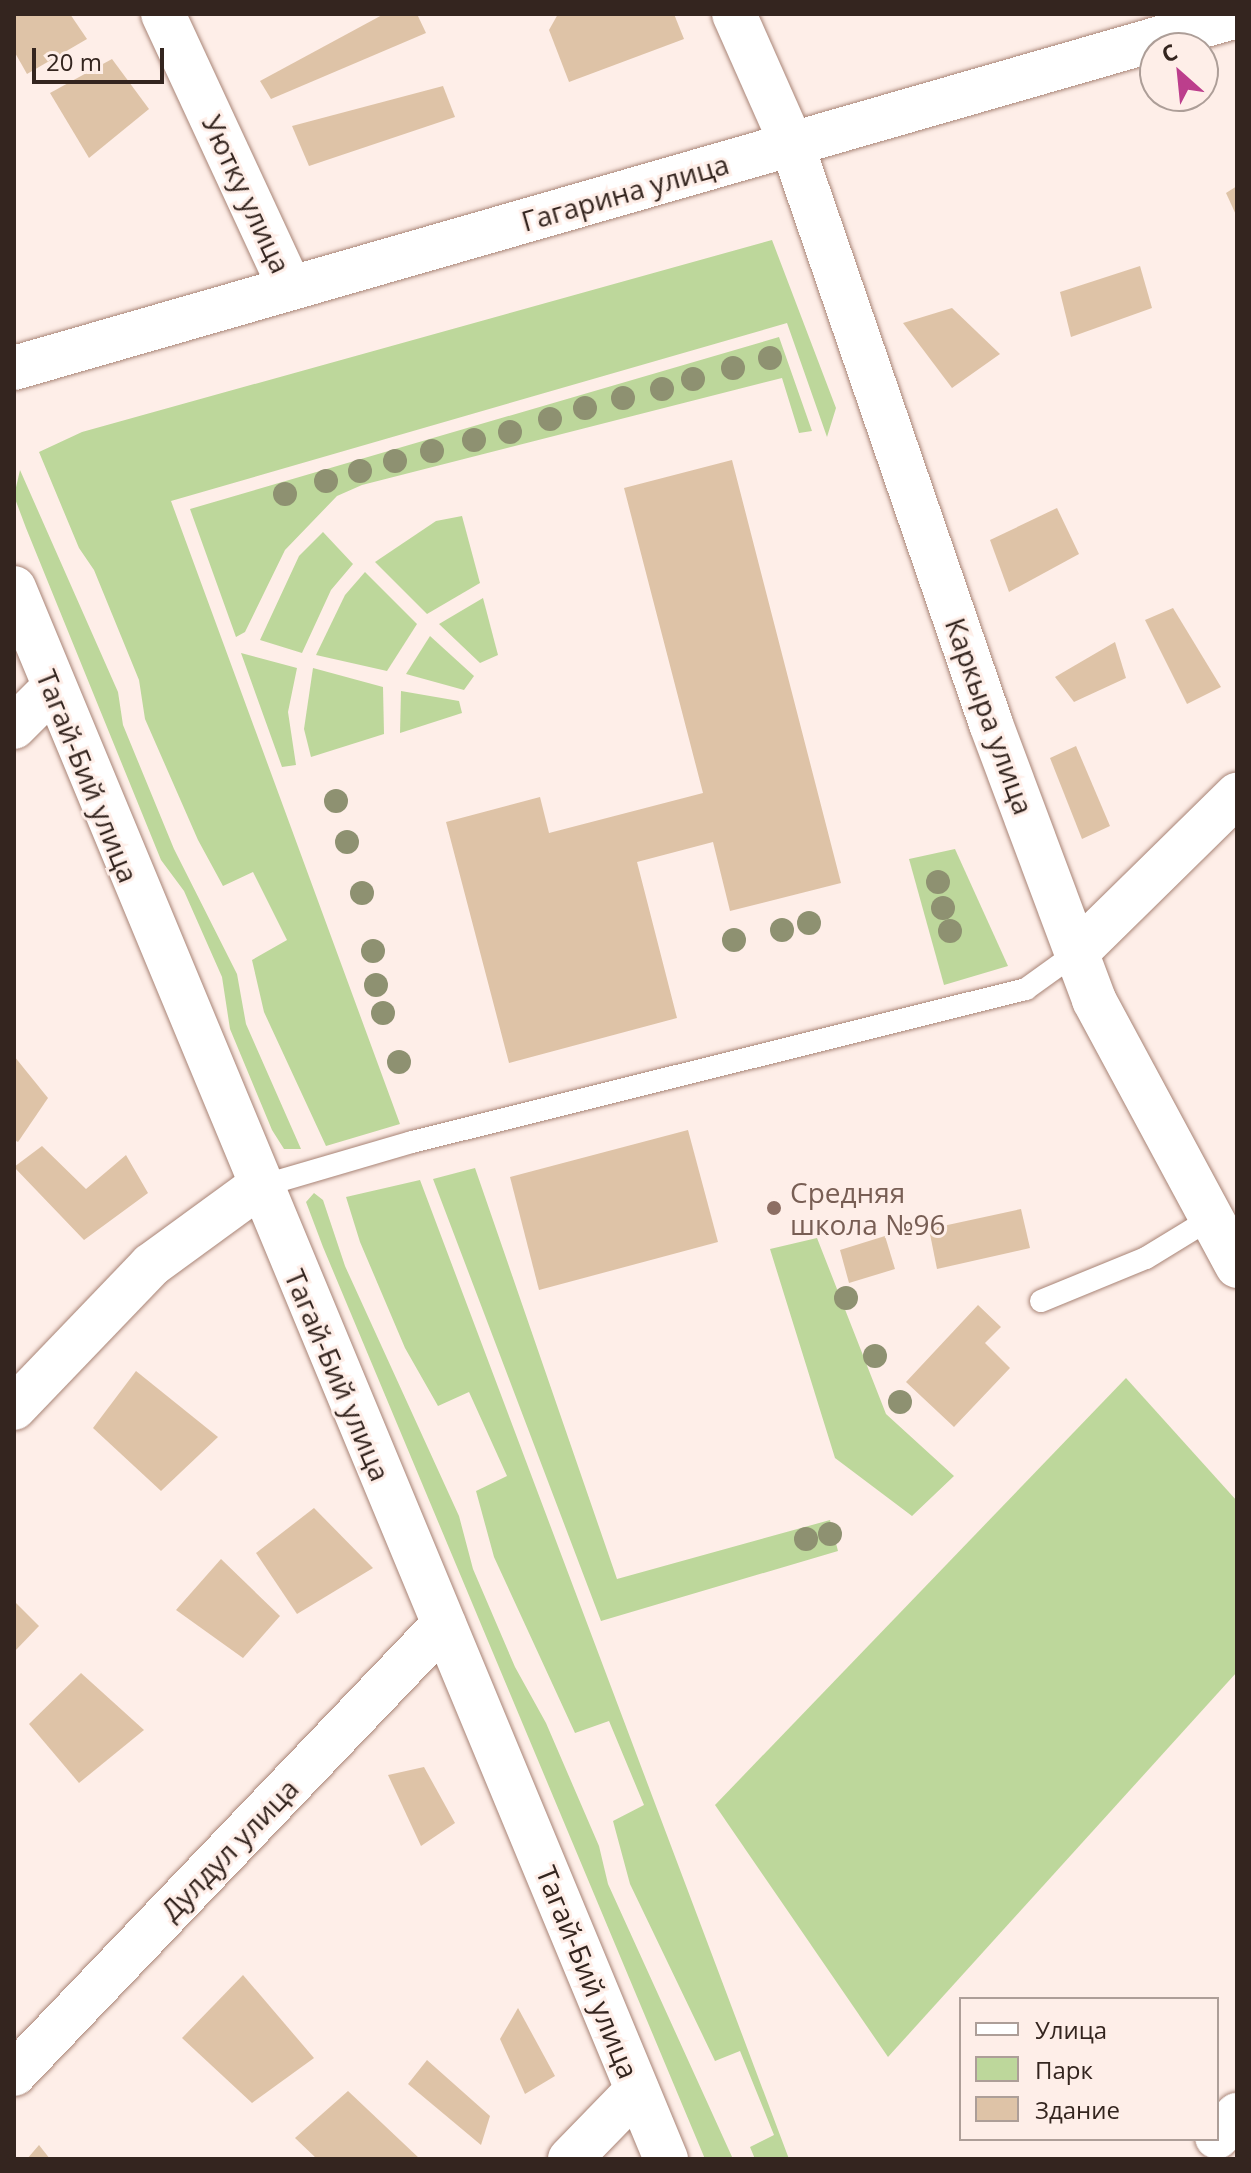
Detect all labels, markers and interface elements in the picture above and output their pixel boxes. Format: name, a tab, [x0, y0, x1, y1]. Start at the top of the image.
scale bar	[36, 32, 168, 82]
north arrow	[1139, 32, 1219, 112]
text: С	[1156, 36, 1182, 69]
text: 20 m	[46, 45, 102, 78]
street label: Уютку улица	[196, 110, 298, 278]
street label: Гагарина улица	[517, 146, 733, 238]
street label: Каркыра улица	[939, 613, 1041, 819]
street label: Тагай-Бий улица	[30, 665, 146, 887]
place label: Средняя школа №96	[790, 1175, 946, 1241]
marker: Средняя школа №96	[765, 1199, 783, 1217]
street label: Тагай-Бий улица	[278, 1264, 398, 1486]
street label: Дулдул улица	[153, 1771, 305, 1927]
street label: Тагай-Бий улица	[530, 1861, 646, 2083]
legend	[959, 1997, 1219, 2141]
text: Улица	[1035, 2013, 1107, 2046]
text: Парк	[1035, 2053, 1093, 2086]
text: Здание	[1035, 2093, 1120, 2126]

